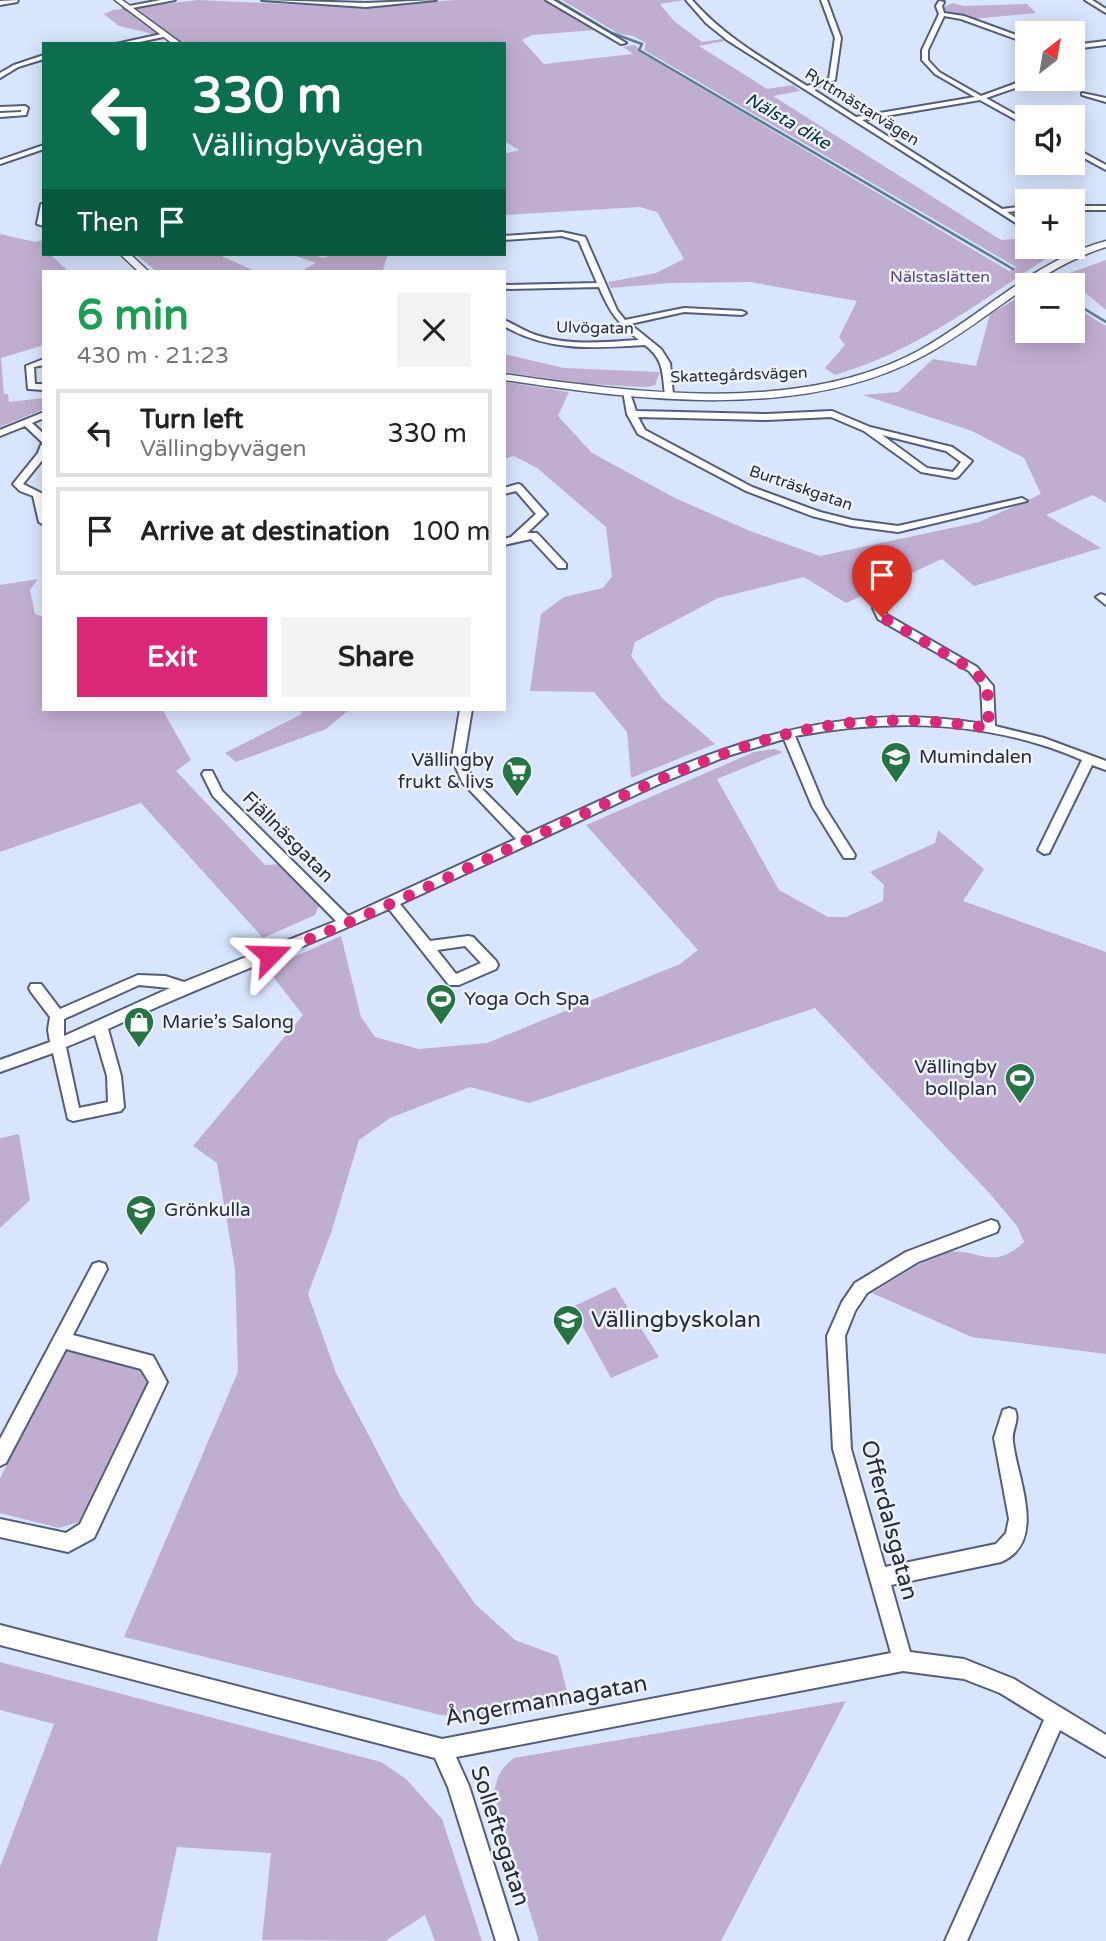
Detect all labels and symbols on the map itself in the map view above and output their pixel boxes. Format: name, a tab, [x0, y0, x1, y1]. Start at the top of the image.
north arrow	[1015, 21, 1085, 91]
street label: Ryttmästarvägen	[801, 64, 923, 150]
water label: Nälsta dike	[741, 88, 835, 155]
park label: Nälstaslätten	[890, 267, 990, 287]
street label: Ulvögatan	[556, 317, 634, 339]
street label: Skattegårdsvägen	[670, 363, 808, 387]
street label: Burträskgatan	[747, 461, 855, 515]
pin	[852, 545, 912, 617]
school or university icon: Mumindalen	[879, 740, 913, 784]
place label: Mumindalen	[919, 746, 1032, 768]
place label: Vällingby frukt & livs	[398, 749, 494, 793]
supermarket icon: Vällingby frukt & livs	[500, 754, 534, 798]
street label: Fjällnäsgatan	[238, 787, 338, 887]
position arrow	[233, 918, 307, 992]
sports icon: Yoga Och Spa	[424, 982, 458, 1026]
place label: Yoga Och Spa	[464, 988, 590, 1010]
shop icon: Marie’s Salong	[122, 1005, 156, 1049]
place label: Marie’s Salong	[162, 1011, 294, 1033]
place label: Vällingby bollplan	[914, 1056, 997, 1100]
sports icon: Vällingby bollplan	[1003, 1061, 1037, 1105]
school or university icon: Grönkulla	[124, 1193, 158, 1237]
place label: Grönkulla	[164, 1199, 251, 1221]
school or university icon: Vällingbyskolan	[551, 1303, 585, 1347]
place label: Vällingbyskolan	[591, 1306, 761, 1334]
street label: Offerdalsgatan	[854, 1437, 924, 1603]
street label: Ångermannagatan	[443, 1669, 649, 1733]
street label: Solleftegatan	[464, 1762, 536, 1910]

